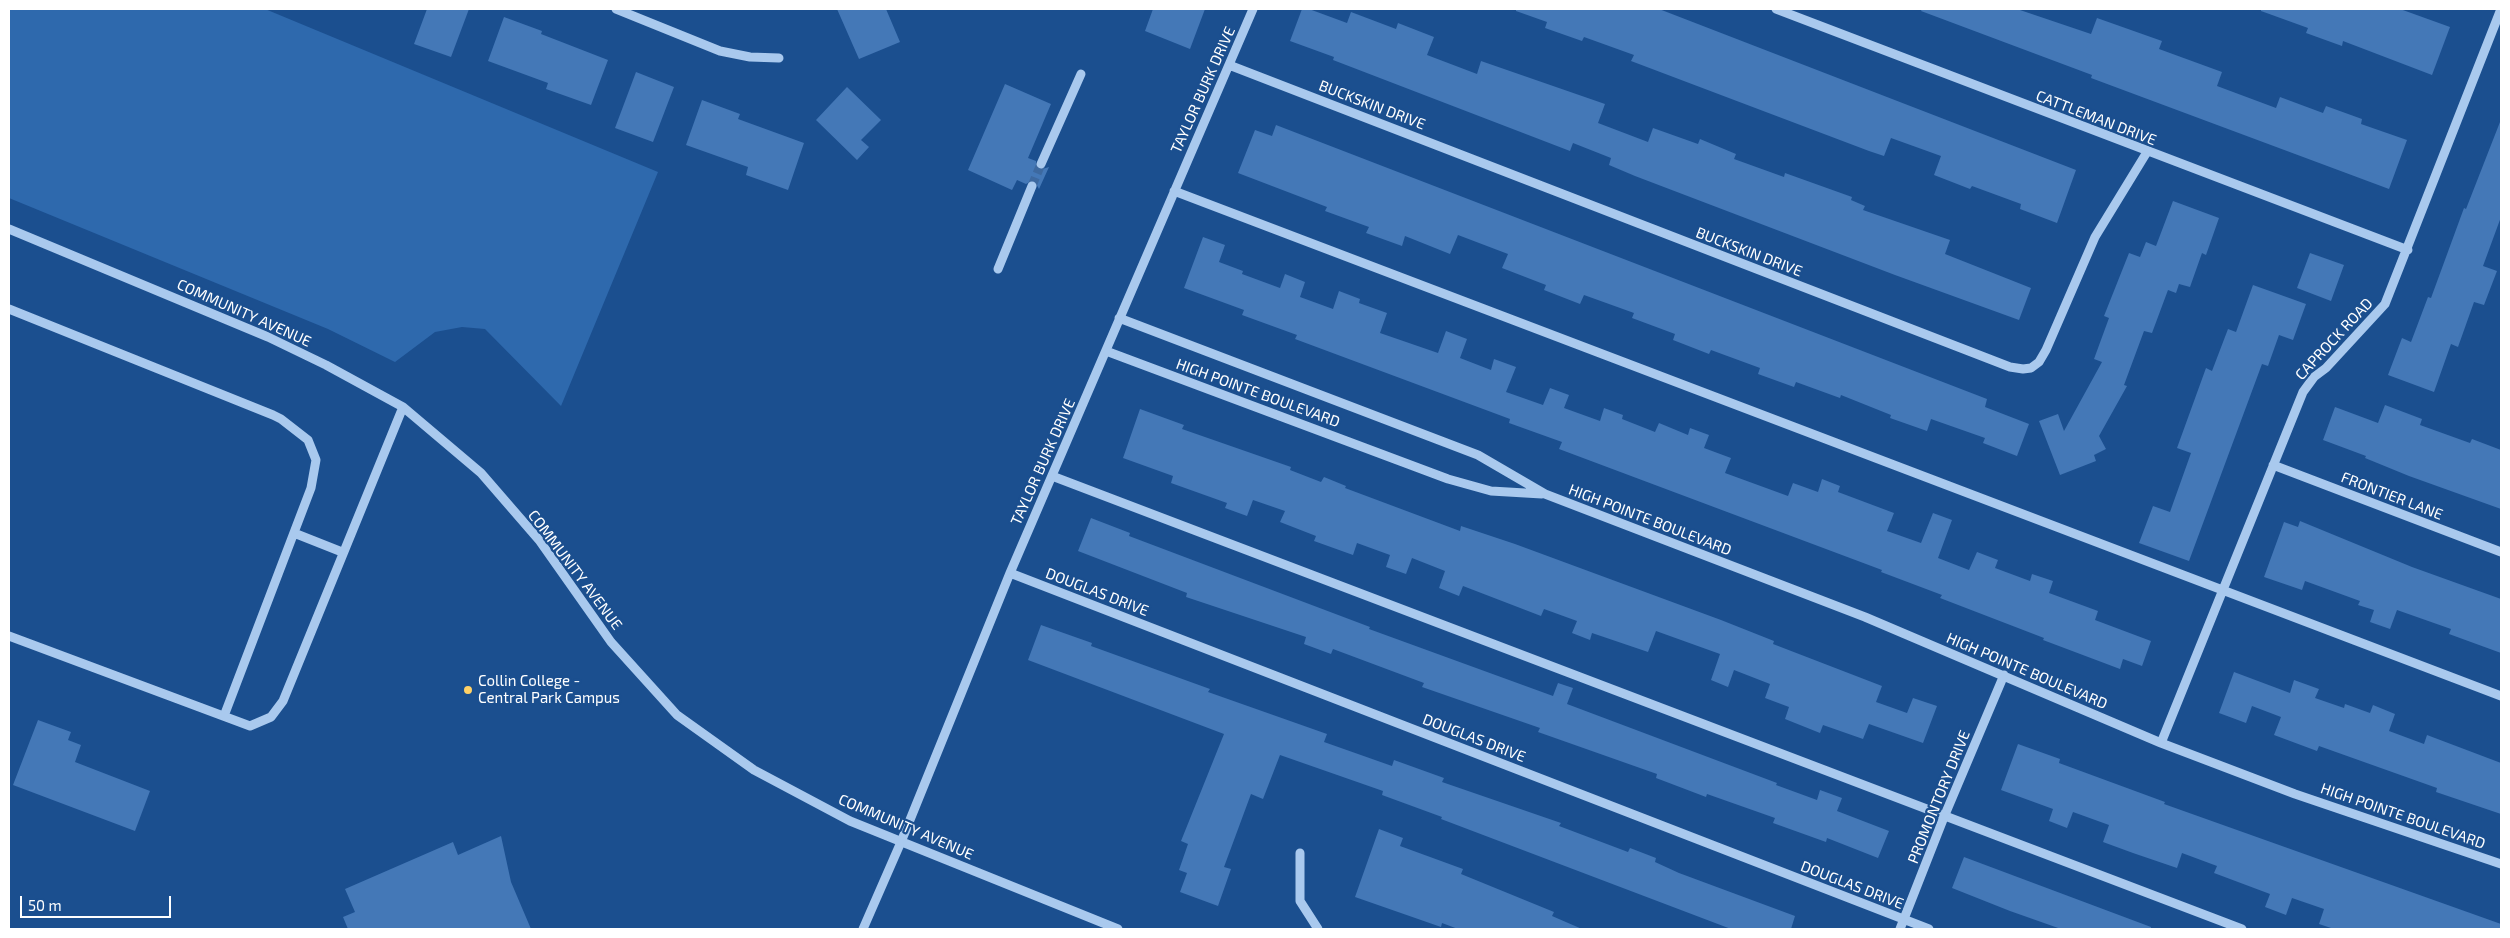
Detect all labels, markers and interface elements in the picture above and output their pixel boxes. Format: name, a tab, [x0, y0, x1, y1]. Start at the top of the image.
street label: TAYLOR BURK DRIVE	[1167, 24, 1239, 156]
street label: BUCKSKIN DRIVE	[1316, 76, 1428, 134]
street label: CATTLEMAN DRIVE	[2033, 87, 2159, 149]
street label: BUCKSKIN DRIVE	[1693, 223, 1805, 281]
street label: COMMUNITY AVENUE	[174, 275, 314, 351]
street label: CAPROCK ROAD	[2292, 294, 2376, 384]
street label: HIGH POINTE BOULEVARD	[1174, 355, 1342, 431]
street label: TAYLOR BURK DRIVE	[1007, 396, 1079, 528]
street label: FRONTIER LANE	[2339, 468, 2445, 524]
street label: HIGH POINTE BOULEVARD	[1566, 481, 1734, 559]
street label: COMMUNITY AVENUE	[524, 507, 626, 633]
street label: DOUGLAS DRIVE	[1043, 564, 1151, 620]
street label: HIGH POINTE BOULEVARD	[1944, 629, 2110, 713]
place label: Collin College - Central Park Campus	[478, 672, 620, 707]
marker: Collin College - Central Park Campus	[462, 684, 474, 696]
street label: DOUGLAS DRIVE	[1420, 710, 1528, 766]
street label: PROMONTORY DRIVE	[1904, 728, 1974, 866]
street label: HIGH POINTE BOULEVARD	[2318, 779, 2488, 853]
street label: COMMUNITY AVENUE	[836, 790, 976, 864]
street label: DOUGLAS DRIVE	[1798, 857, 1906, 913]
scale bar	[22, 886, 174, 918]
text: 50 m	[28, 896, 62, 914]

